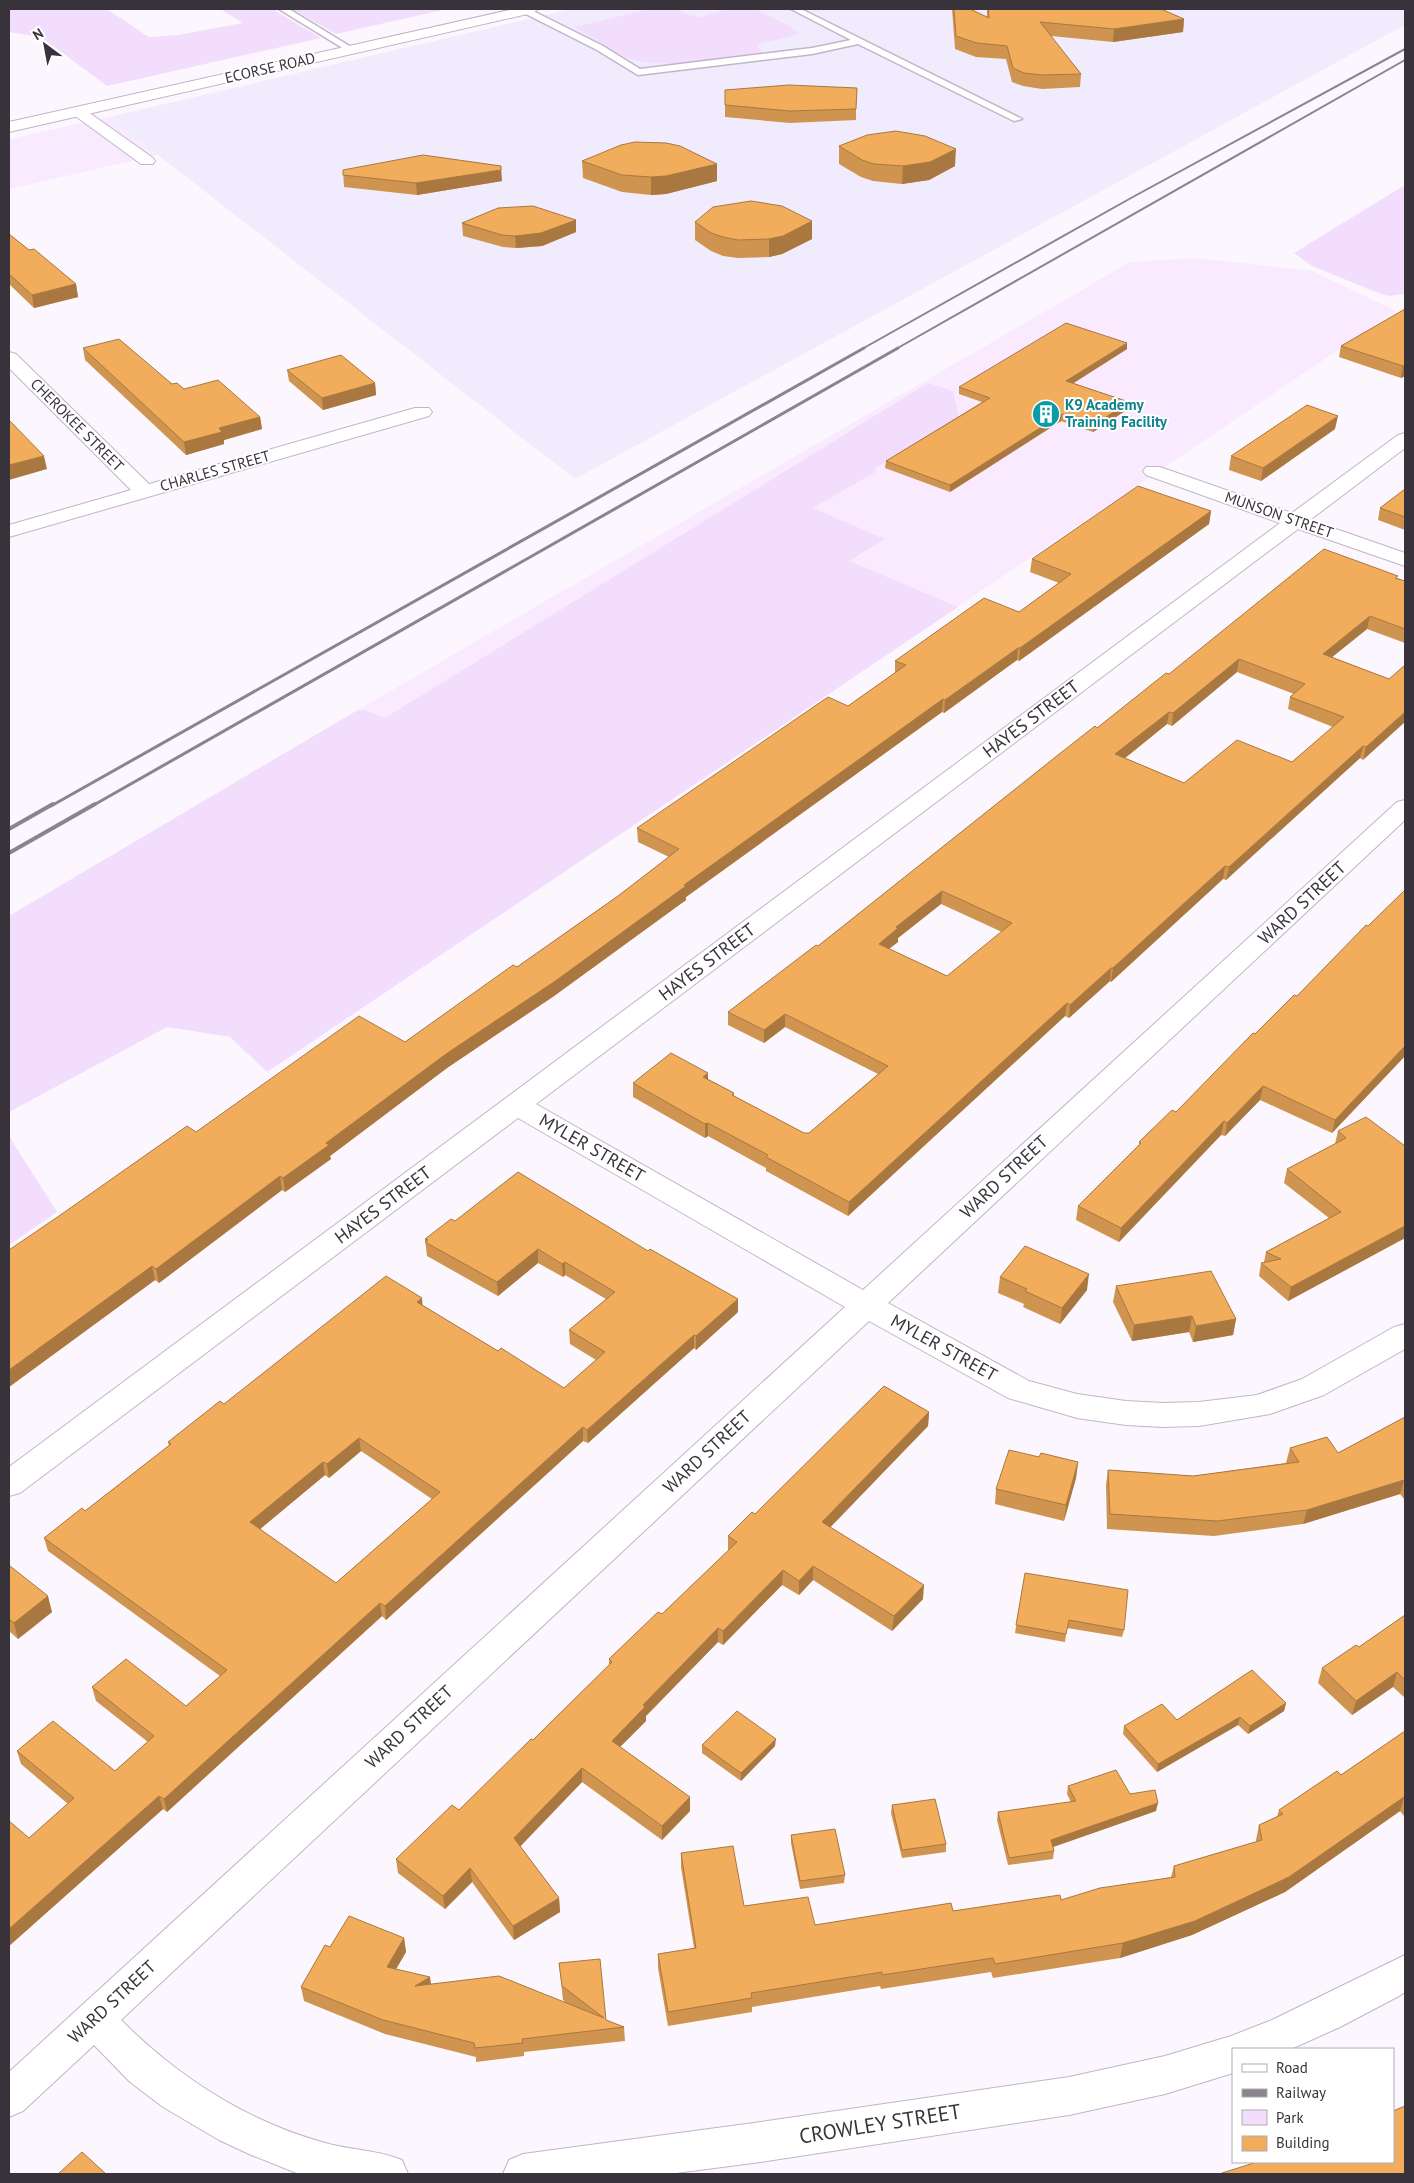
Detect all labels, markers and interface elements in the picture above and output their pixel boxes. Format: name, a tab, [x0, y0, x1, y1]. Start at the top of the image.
north arrow	[20, 20, 70, 70]
text: N	[29, 24, 47, 44]
street label: ECORSE ROAD	[223, 48, 317, 87]
street label: CHEROKEE STREET	[27, 374, 128, 476]
place label: K9 Academy Training Facility	[1065, 395, 1168, 431]
building icon: K9 Academy Training Facility	[1031, 399, 1061, 429]
street label: CHARLES STREET	[158, 446, 273, 495]
street label: MUNSON STREET	[1222, 487, 1337, 542]
street label: HAYES STREET	[978, 675, 1084, 762]
street label: WARD STREET	[1253, 856, 1350, 949]
street label: HAYES STREET	[654, 918, 760, 1005]
street label: MYLER STREET	[535, 1108, 649, 1187]
street label: WARD STREET	[955, 1130, 1052, 1223]
street label: HAYES STREET	[330, 1161, 436, 1248]
street label: MYLER STREET	[887, 1309, 1002, 1386]
street label: WARD STREET	[658, 1405, 755, 1498]
street label: WARD STREET	[360, 1680, 457, 1773]
street label: WARD STREET	[63, 1955, 160, 2048]
legend	[1232, 2048, 1394, 2163]
text: Road	[1276, 2058, 1308, 2077]
text: Railway	[1276, 2083, 1326, 2102]
street label: CROWLEY STREET	[797, 2097, 963, 2150]
text: Park	[1276, 2108, 1304, 2127]
text: Building	[1276, 2133, 1330, 2152]

